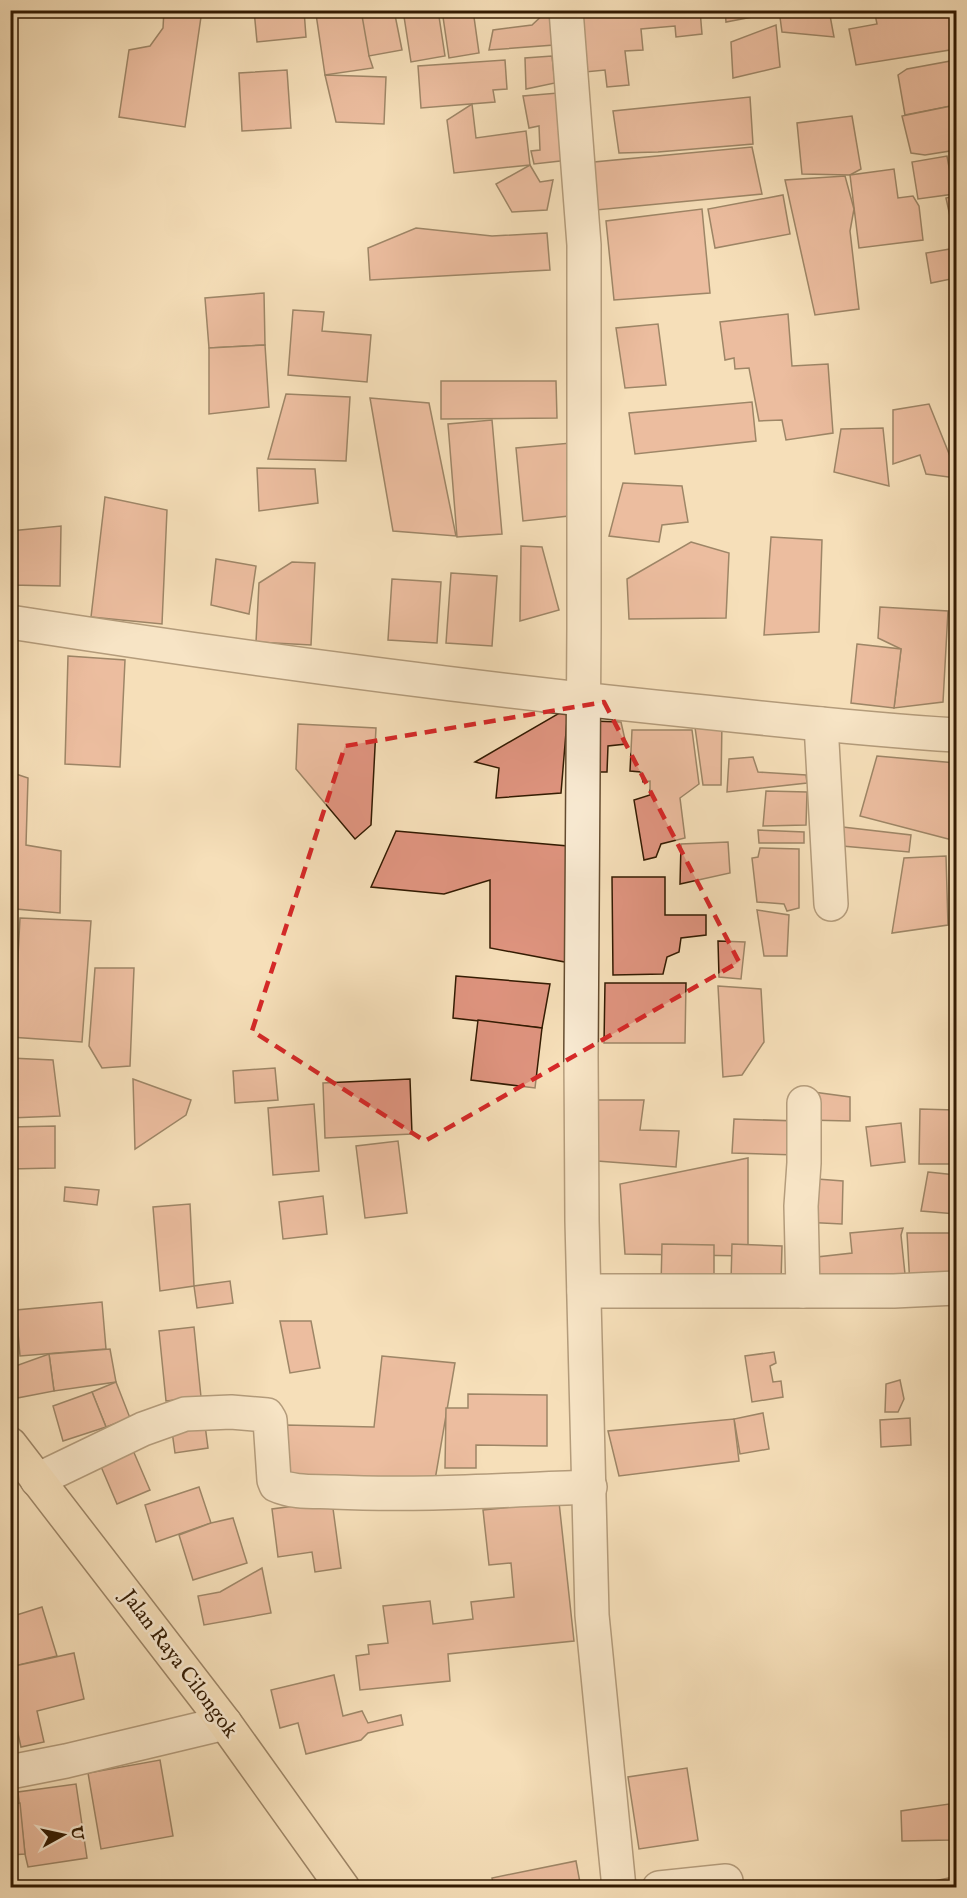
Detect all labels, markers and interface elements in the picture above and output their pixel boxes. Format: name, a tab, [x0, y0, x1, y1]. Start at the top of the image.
street label: Jalan Raya Cilongok	[113, 1583, 244, 1744]
north arrow	[33, 1805, 93, 1865]
text: U	[65, 1824, 87, 1842]

